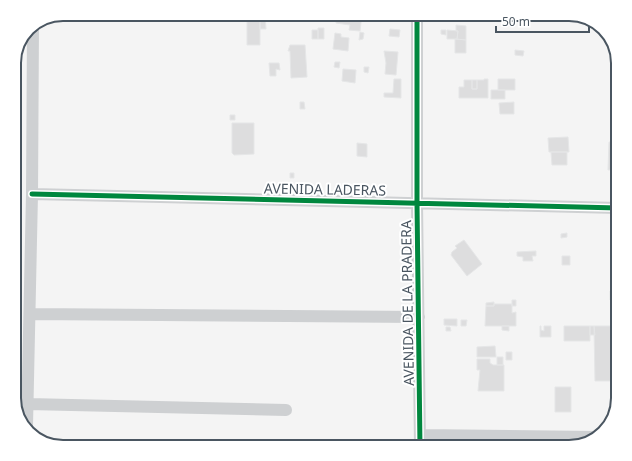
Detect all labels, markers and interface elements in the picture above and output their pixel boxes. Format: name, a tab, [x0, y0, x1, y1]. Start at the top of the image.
scale bar	[496, 8, 589, 34]
text: 50 m	[502, 13, 530, 30]
street label: AVENIDA LADERAS	[264, 178, 387, 200]
street label: AVENIDA DE LA PRADERA	[396, 220, 418, 386]

